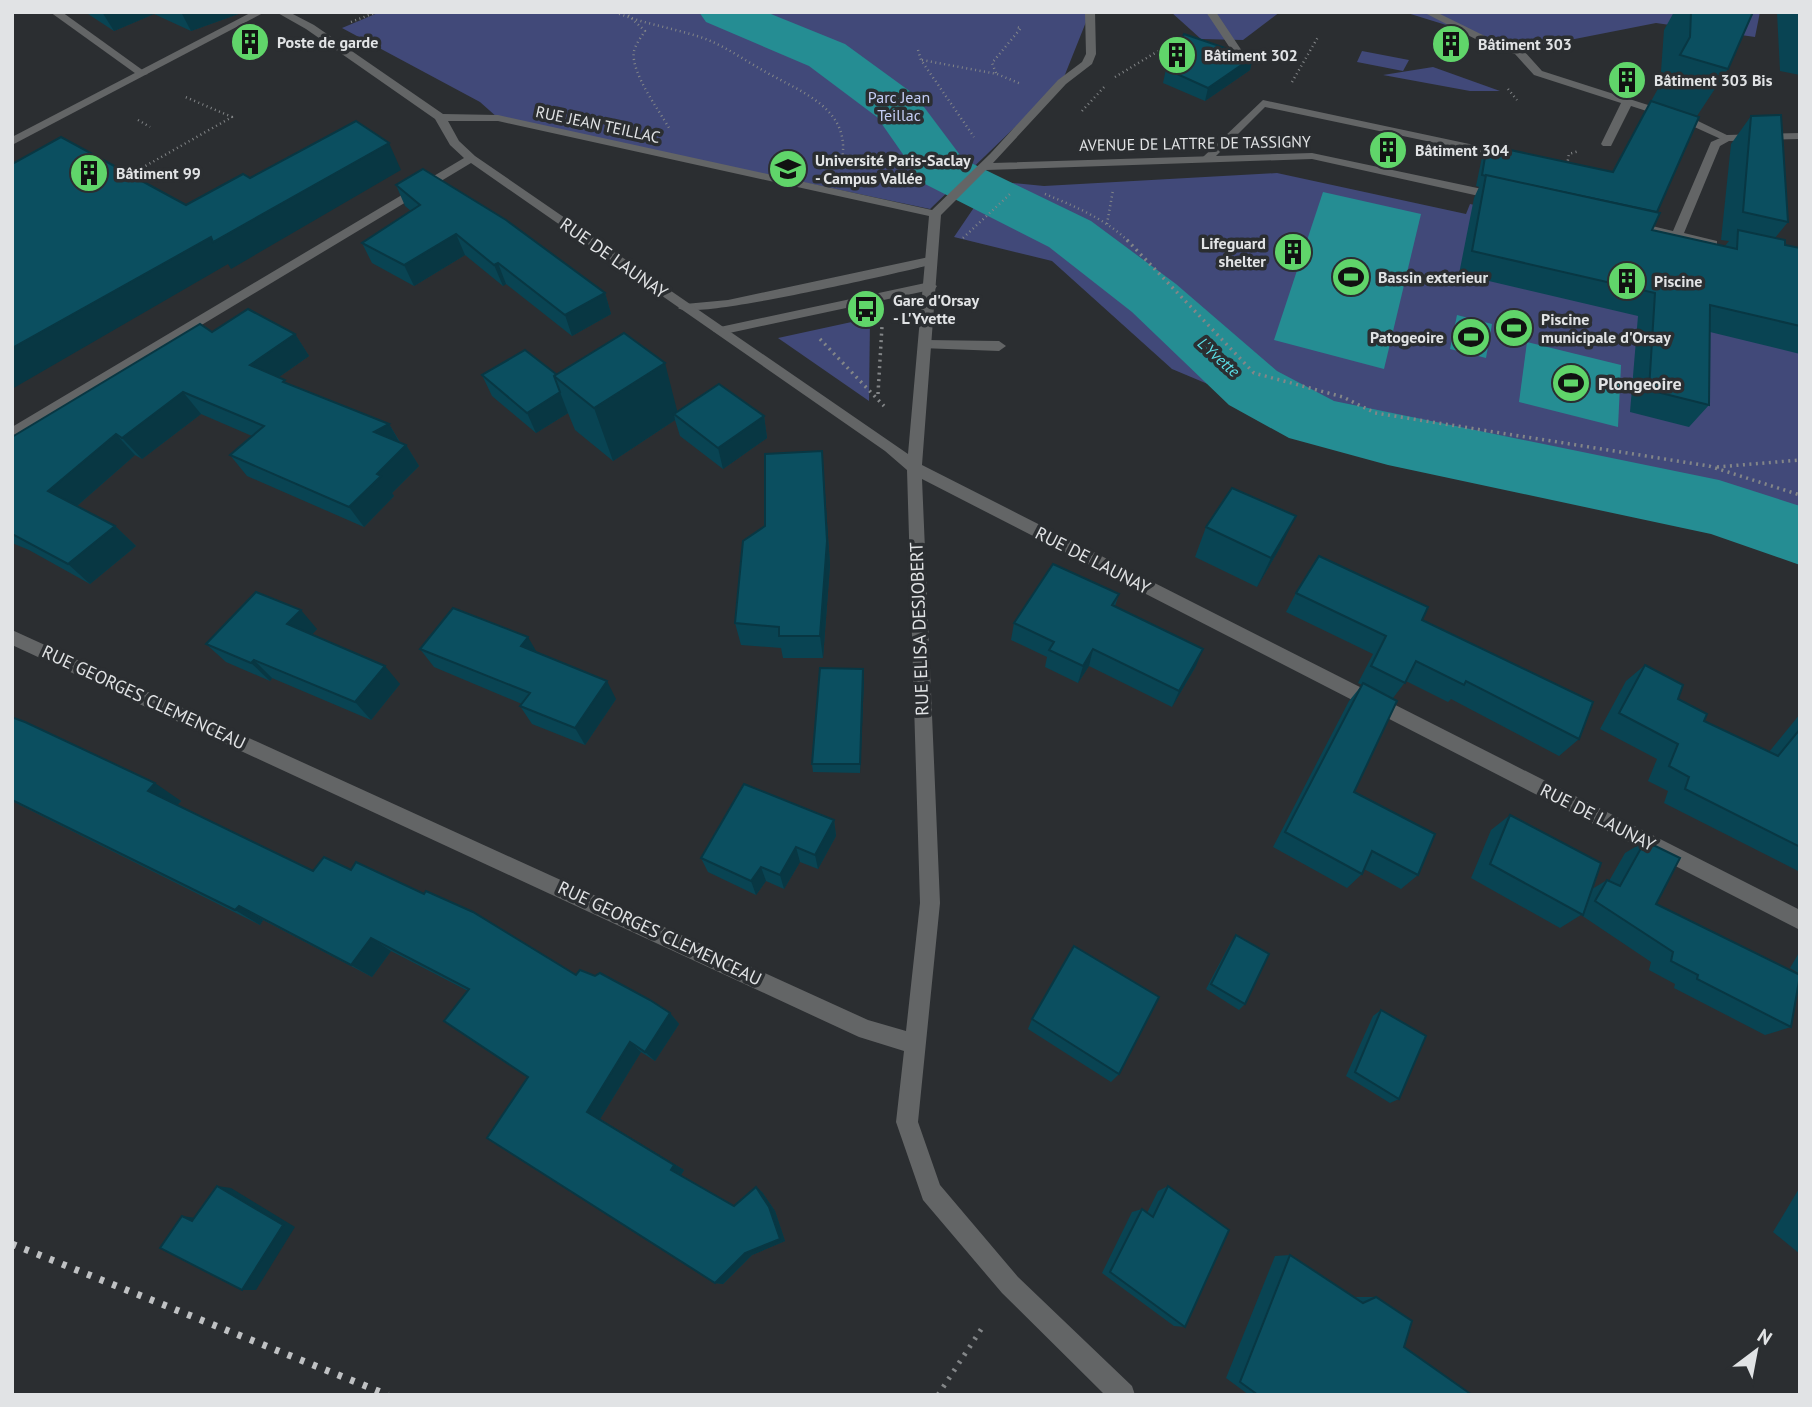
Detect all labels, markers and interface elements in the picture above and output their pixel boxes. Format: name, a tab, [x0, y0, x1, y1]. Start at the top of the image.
building icon: Poste de garde	[229, 21, 271, 63]
building icon: Bâtiment 303	[1430, 23, 1472, 65]
place label: Poste de garde	[277, 32, 378, 52]
building icon: Bâtiment 302	[1156, 34, 1198, 76]
place label: Bâtiment 303	[1478, 34, 1572, 54]
place label: Bâtiment 302	[1204, 45, 1298, 65]
building icon: Bâtiment 303 Bis	[1606, 59, 1648, 101]
place label: Bâtiment 303 Bis	[1654, 70, 1773, 90]
park label: Parc Jean Teillac	[868, 87, 930, 125]
street label: RUE JEAN TEILLAC	[534, 101, 662, 147]
building icon: Bâtiment 304	[1367, 129, 1409, 171]
street label: AVENUE DE LATTRE DE TASSIGNY	[1079, 131, 1311, 155]
place label: Bâtiment 304	[1415, 140, 1509, 160]
school or university icon: Université Paris-Saclay - Campus Vallée	[767, 148, 809, 190]
place label: Université Paris-Saclay - Campus Vallée	[815, 150, 971, 188]
building icon: Bâtiment 99	[68, 152, 110, 194]
place label: Bâtiment 99	[116, 163, 201, 183]
street label: RUE DE LAUNAY	[556, 212, 672, 304]
building icon: Lifeguard shelter	[1272, 231, 1314, 273]
place label: Lifeguard shelter	[1201, 233, 1266, 271]
sports icon: Bassin exterieur	[1330, 256, 1372, 298]
building icon: Piscine	[1606, 260, 1648, 302]
place label: Bassin exterieur	[1378, 267, 1488, 287]
place label: Piscine	[1654, 271, 1702, 291]
bus stop icon: Gare d'Orsay - L'Yvette	[845, 288, 887, 330]
place label: Gare d'Orsay - L'Yvette	[893, 290, 980, 328]
sports icon: Piscine municipale d'Orsay	[1493, 307, 1535, 349]
place label: Piscine municipale d'Orsay	[1541, 309, 1671, 347]
sports icon: Patogeoire	[1450, 316, 1492, 358]
place label: Patogeoire	[1370, 327, 1444, 347]
water label: L'Yvette	[1194, 333, 1245, 381]
sports icon: Plongeoire	[1550, 362, 1592, 404]
place label: Plongeoire	[1598, 372, 1682, 395]
street label: RUE DE LAUNAY	[1032, 521, 1154, 599]
street label: RUE ELISA DESJOBERT	[904, 542, 934, 716]
street label: RUE GEORGES CLEMENCEAU	[38, 640, 250, 754]
street label: RUE DE LAUNAY	[1537, 778, 1659, 856]
street label: RUE GEORGES CLEMENCEAU	[554, 876, 766, 990]
north arrow	[1721, 1316, 1791, 1386]
text: N	[1753, 1323, 1777, 1350]

